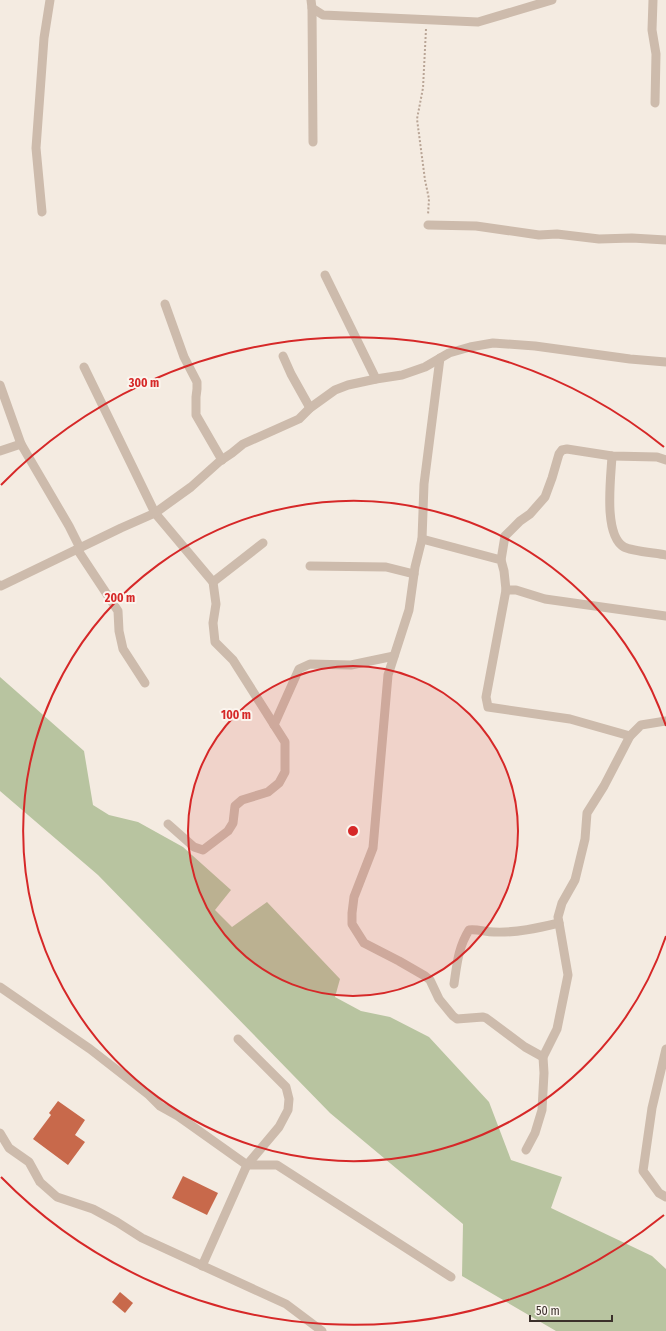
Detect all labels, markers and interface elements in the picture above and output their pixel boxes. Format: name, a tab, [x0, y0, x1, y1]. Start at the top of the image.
text: 300 m	[128, 376, 159, 390]
text: 200 m	[104, 591, 135, 605]
text: 100 m	[221, 708, 251, 722]
centre of rings	[346, 824, 360, 838]
scale bar	[530, 1297, 612, 1323]
text: 50 m	[536, 1304, 560, 1318]

